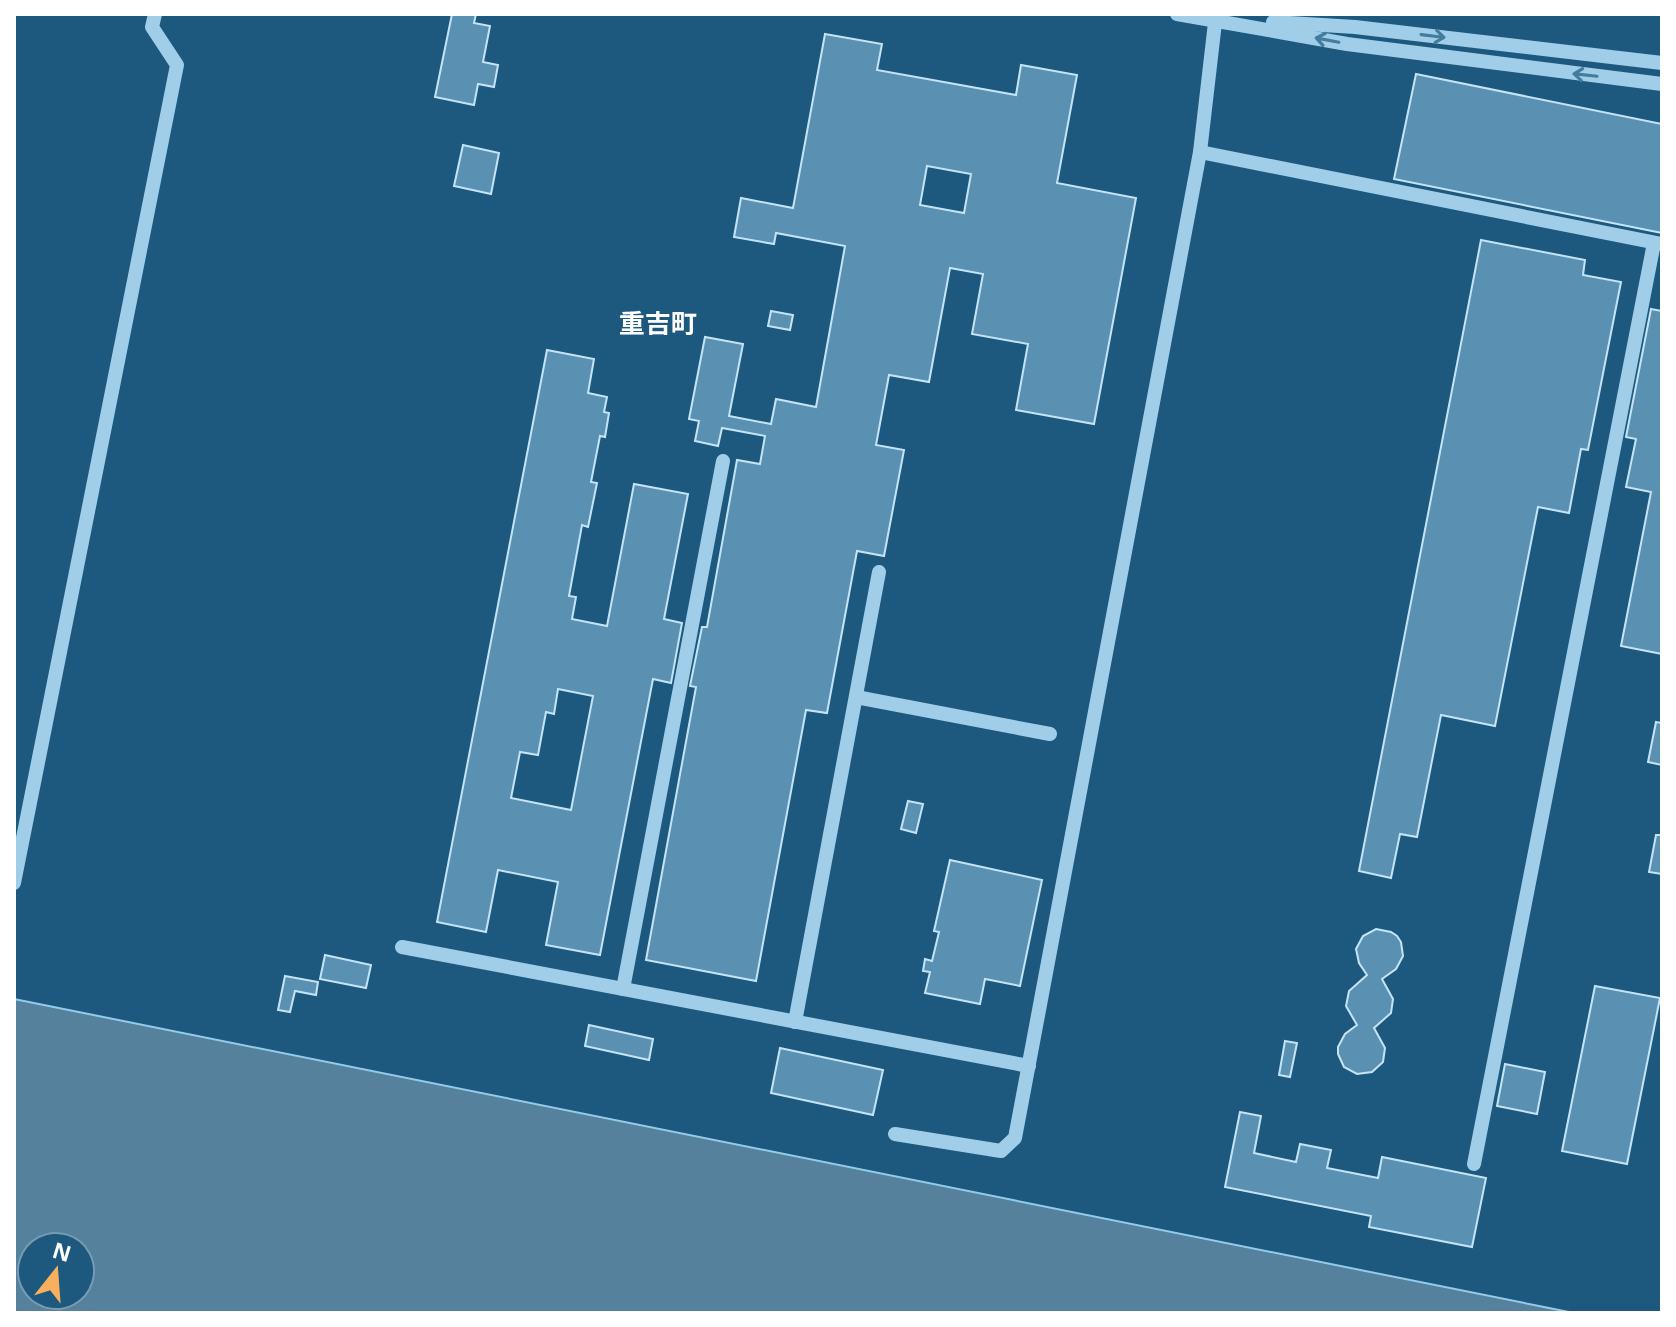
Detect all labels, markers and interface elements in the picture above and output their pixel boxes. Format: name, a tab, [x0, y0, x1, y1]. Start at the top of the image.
one-way arrow	[1420, 29, 1446, 44]
one-way arrow	[1315, 32, 1340, 47]
one-way arrow	[1572, 68, 1598, 83]
district label: 重吉町	[619, 305, 697, 341]
north arrow	[16, 1231, 96, 1311]
text: N	[49, 1234, 75, 1268]

